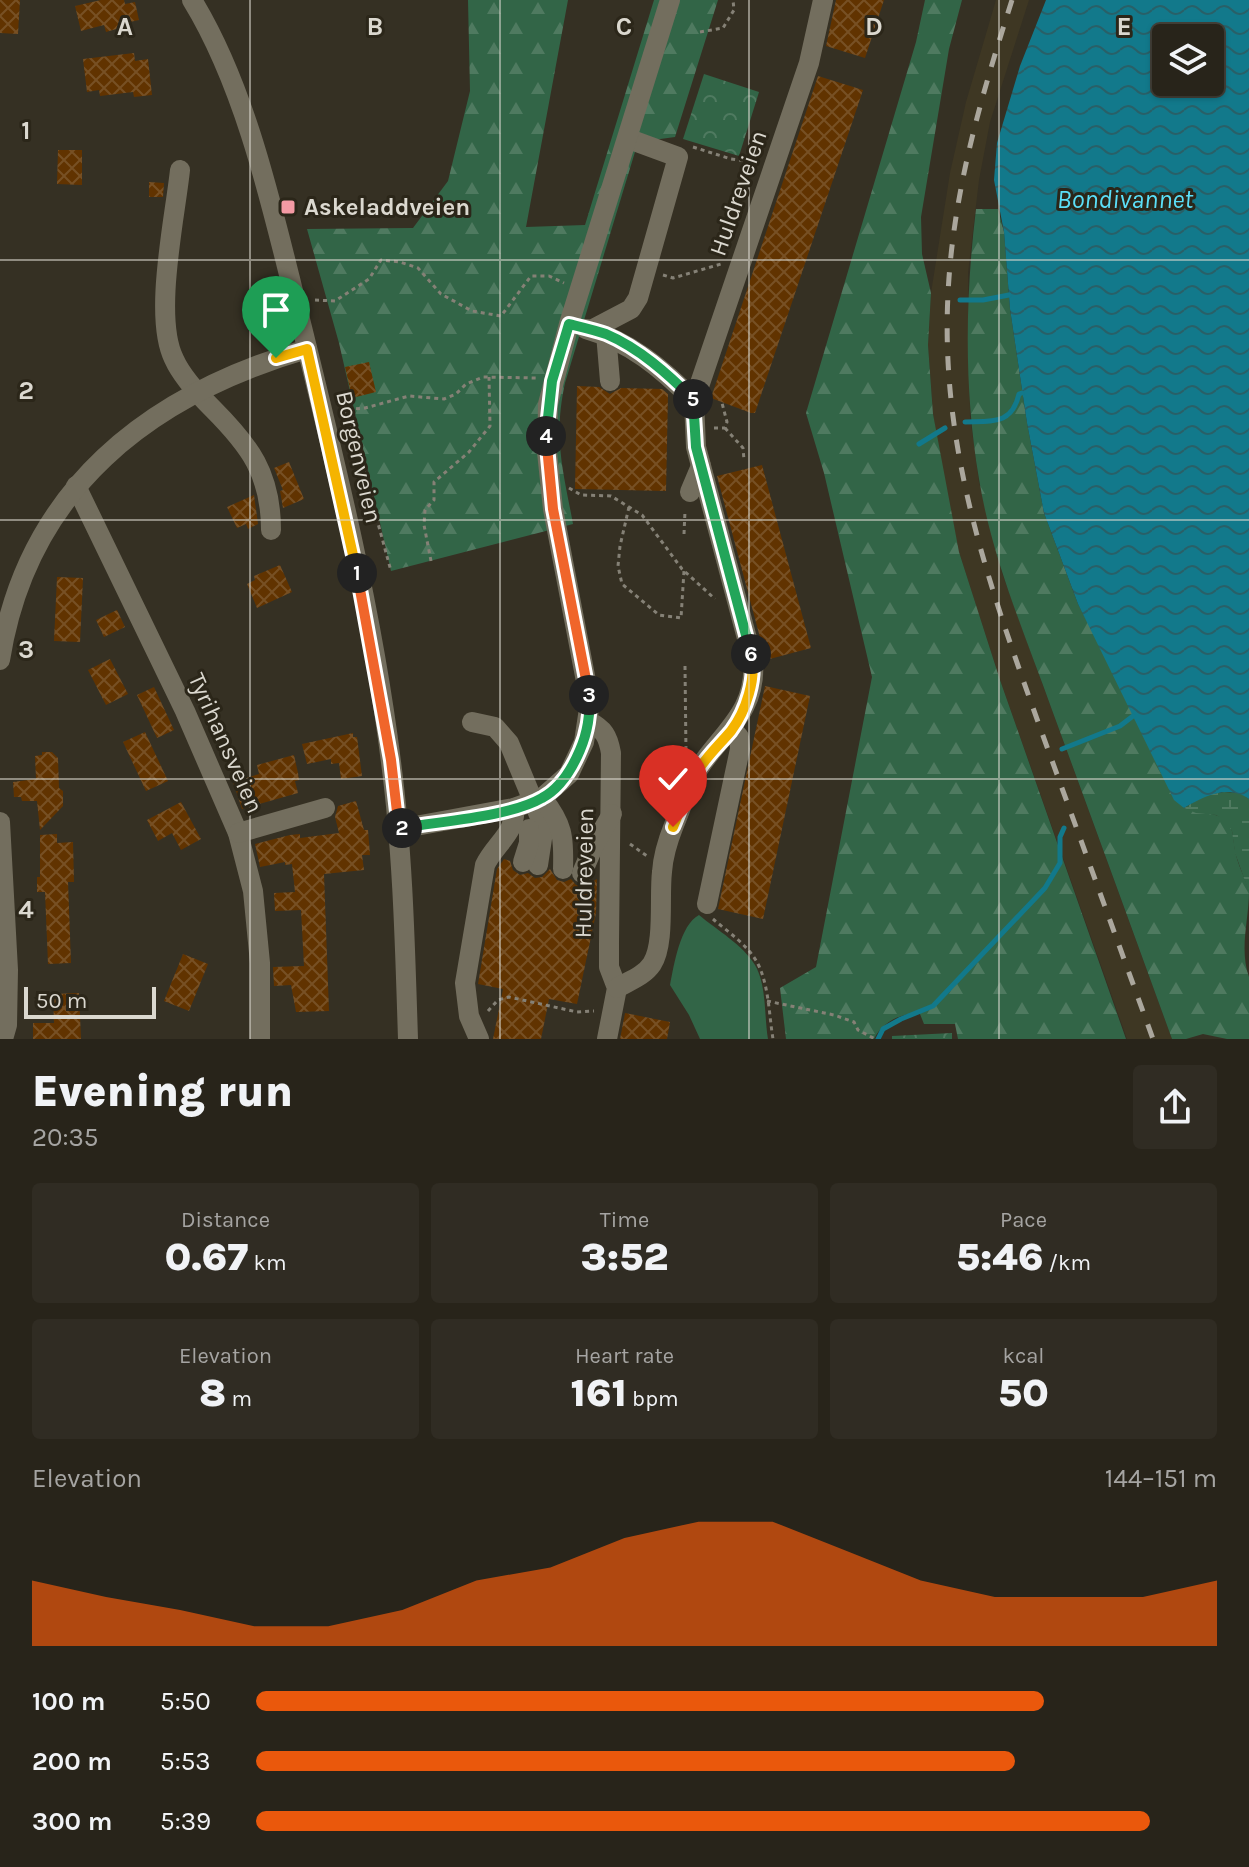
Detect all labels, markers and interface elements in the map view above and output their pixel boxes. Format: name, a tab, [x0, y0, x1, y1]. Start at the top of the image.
text: A	[117, 11, 133, 42]
text: B	[367, 11, 383, 42]
text: C	[616, 11, 632, 42]
text: D	[865, 11, 883, 42]
text: E	[1116, 11, 1132, 42]
map controls	[1152, 24, 1224, 96]
button: layers	[1152, 24, 1224, 96]
text: 1	[21, 115, 31, 146]
street label: Huldreveien	[703, 127, 773, 259]
water label: Bondivannet	[1057, 184, 1194, 215]
place label: Askeladdveien	[304, 193, 470, 221]
marker: Askeladdveien	[279, 198, 297, 216]
pin	[242, 276, 310, 358]
icon: arrive	[254, 288, 298, 332]
text: 2	[18, 375, 34, 406]
pin: 5	[673, 379, 713, 419]
text: 5	[687, 386, 699, 412]
street label: Borgenveien	[330, 388, 388, 526]
pin: 4	[526, 416, 566, 456]
text: 4	[539, 423, 553, 449]
pin: 1	[337, 553, 377, 593]
text: 1	[353, 560, 361, 586]
text: 3	[18, 634, 34, 665]
pin: 6	[731, 634, 771, 674]
text: 6	[744, 641, 758, 667]
street label: Tyrihansveien	[183, 669, 269, 817]
pin: 3	[569, 675, 609, 715]
text: 3	[582, 682, 596, 708]
pin	[639, 745, 707, 827]
icon: check	[651, 757, 695, 801]
street label: Huldreveien	[569, 807, 599, 939]
pin: 2	[382, 808, 422, 848]
text: 2	[395, 815, 409, 841]
text: 4	[18, 894, 34, 925]
scale bar	[24, 983, 156, 1019]
text: 50 m	[36, 988, 87, 1014]
button: share	[1133, 1065, 1217, 1149]
text: Evening run	[32, 1066, 293, 1117]
text: 20:35	[32, 1122, 99, 1153]
text: Distance	[181, 1207, 270, 1233]
text: Time	[600, 1207, 649, 1233]
text: Pace	[1000, 1207, 1047, 1233]
text: 0.67	[164, 1233, 248, 1280]
text: 3:52	[581, 1233, 668, 1280]
text: 5:46	[956, 1233, 1043, 1280]
text: km	[248, 1250, 287, 1276]
text: /km	[1043, 1250, 1091, 1276]
text: Elevation	[179, 1343, 272, 1369]
text: Heart rate	[575, 1343, 674, 1369]
text: kcal	[1002, 1343, 1045, 1369]
text: 8	[199, 1369, 226, 1416]
text: 161	[570, 1369, 627, 1416]
text: 50	[998, 1369, 1049, 1416]
text: m	[226, 1386, 252, 1412]
text: bpm	[627, 1386, 679, 1412]
text: Elevation	[32, 1463, 142, 1494]
text: 144–151 m	[1105, 1463, 1217, 1494]
text: 100 m	[32, 1686, 105, 1717]
text: 5:50	[160, 1686, 211, 1717]
text: 200 m	[32, 1746, 112, 1777]
text: 5:53	[160, 1746, 211, 1777]
text: 300 m	[32, 1806, 112, 1837]
text: 5:39	[160, 1806, 211, 1837]

